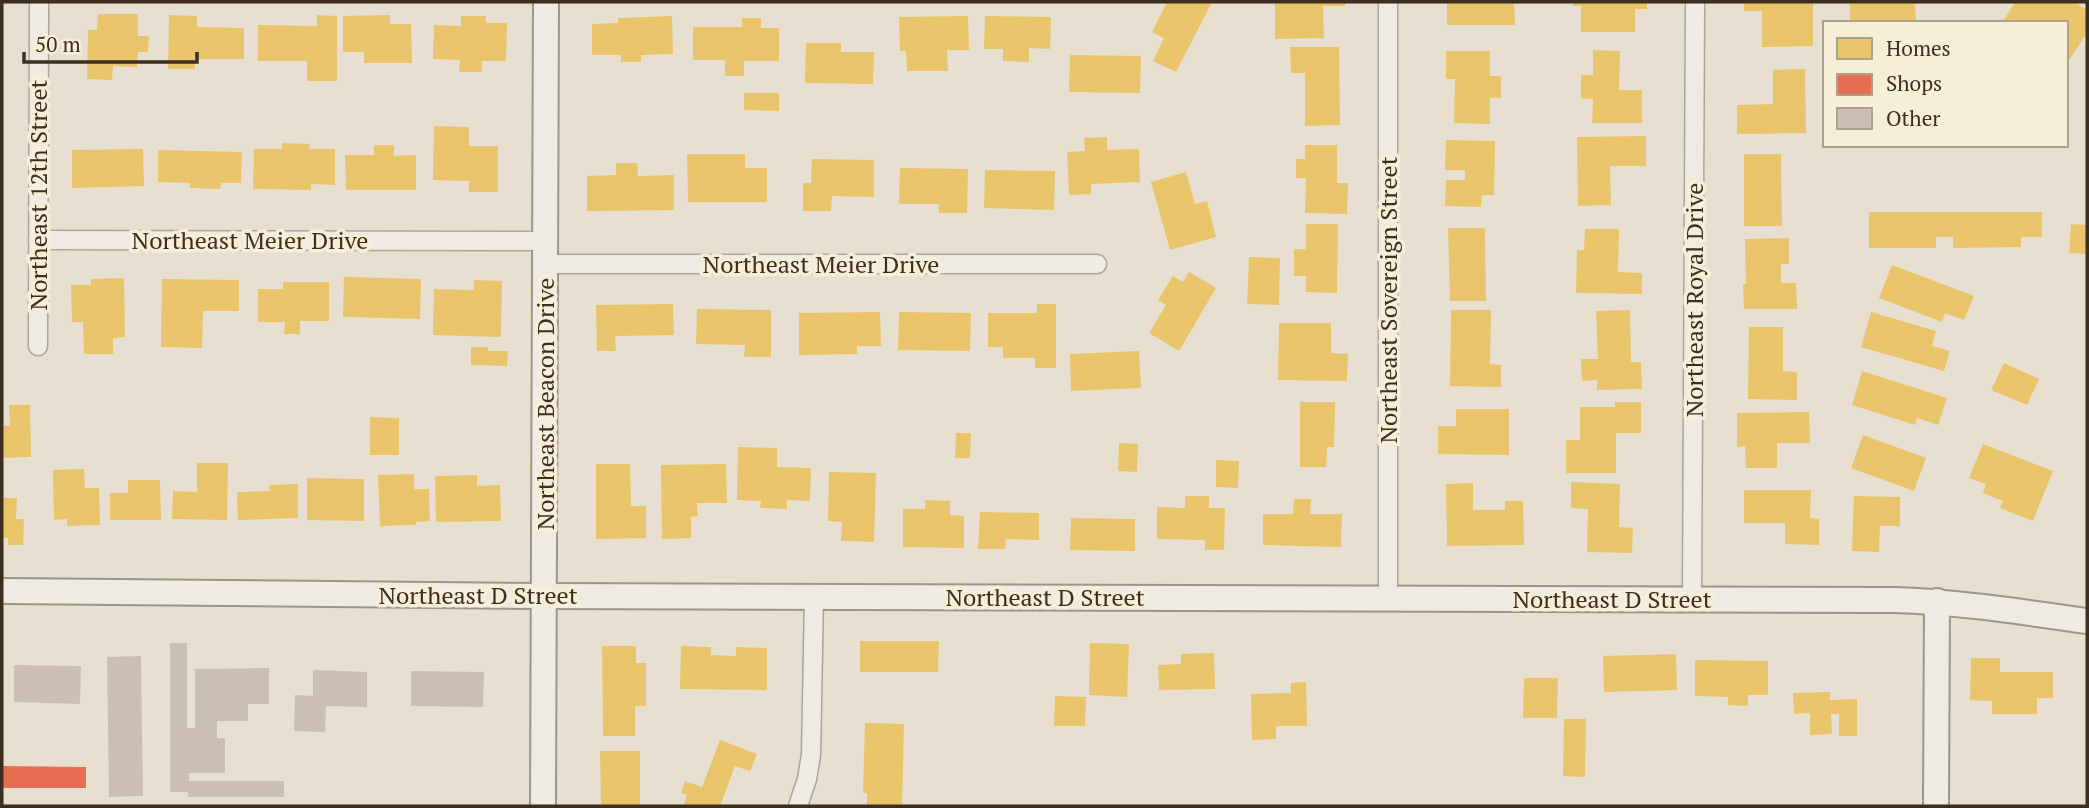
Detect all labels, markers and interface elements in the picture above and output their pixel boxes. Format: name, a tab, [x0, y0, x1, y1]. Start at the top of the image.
scale bar	[24, 21, 198, 65]
legend	[1823, 21, 2068, 147]
text: 50 m	[35, 30, 81, 58]
text: Homes	[1886, 34, 1951, 62]
text: Shops	[1886, 69, 1942, 97]
street label: Northeast 12th Street	[22, 80, 54, 310]
text: Other	[1886, 104, 1940, 132]
street label: Northeast Sovereign Street	[1372, 156, 1404, 444]
street label: Northeast Royal Drive	[1678, 183, 1710, 417]
street label: Northeast Meier Drive	[132, 224, 368, 256]
street label: Northeast Meier Drive	[703, 248, 939, 280]
street label: Northeast Beacon Drive	[529, 278, 561, 530]
street label: Northeast D Street	[378, 579, 578, 611]
street label: Northeast D Street	[945, 581, 1145, 613]
street label: Northeast D Street	[1512, 583, 1712, 615]

